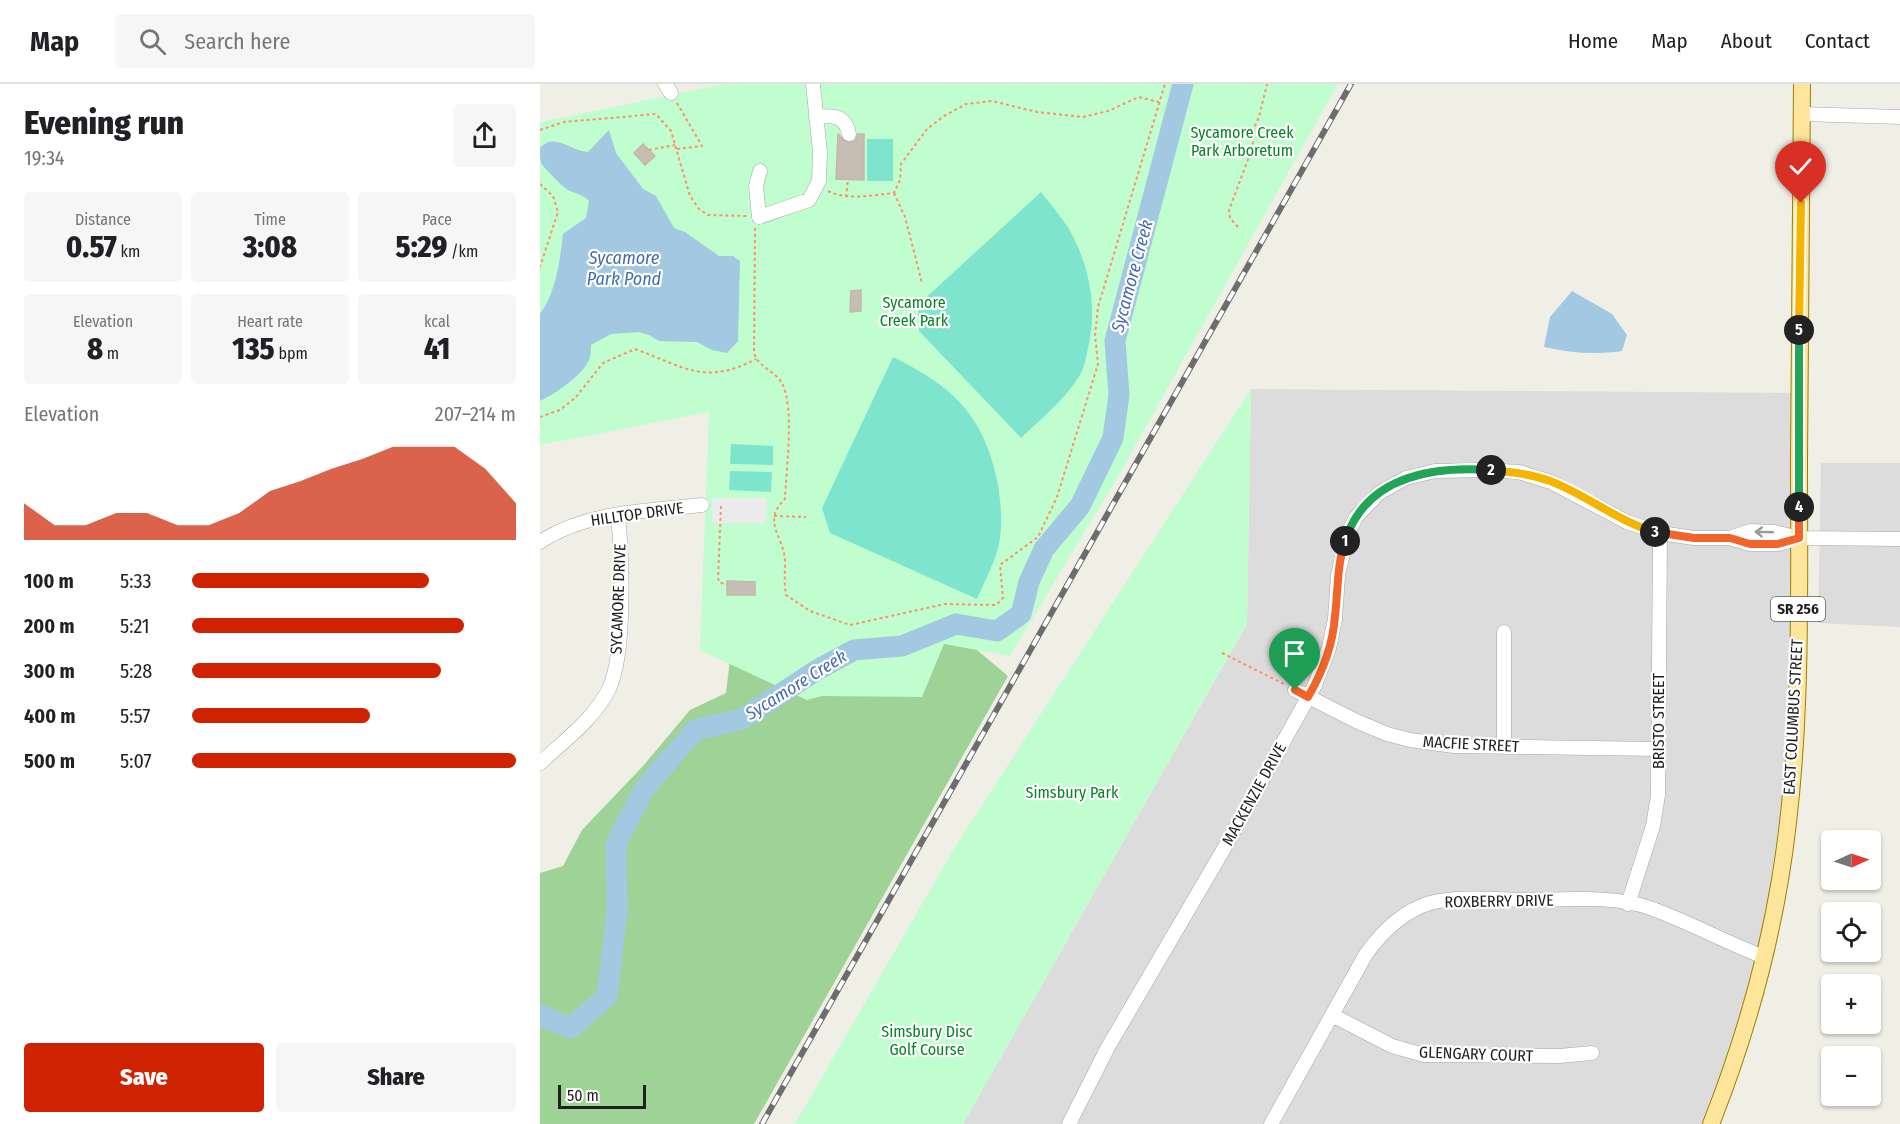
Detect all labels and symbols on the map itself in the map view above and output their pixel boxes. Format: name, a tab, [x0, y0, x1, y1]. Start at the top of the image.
park label: Sycamore Creek Park Arboretum	[1190, 123, 1294, 160]
pin	[1775, 141, 1826, 203]
water label: Sycamore Creek	[1106, 217, 1158, 335]
water label: Sycamore Park Pond	[587, 247, 662, 290]
park label: Sycamore Creek Park	[880, 293, 949, 330]
pin: 5	[1784, 315, 1814, 345]
pin: 2	[1476, 455, 1506, 485]
pin: 4	[1784, 492, 1814, 522]
street label: HILLTOP DRIVE	[589, 498, 685, 530]
pin: 3	[1640, 517, 1670, 547]
pin: 1	[1330, 526, 1360, 556]
one-way arrow	[1755, 526, 1775, 537]
street label: SYCAMORE DRIVE	[607, 543, 629, 655]
road number: SR 256	[1771, 597, 1825, 621]
pin	[1269, 628, 1320, 690]
street label: EAST COLUMBUS STREET	[1779, 638, 1807, 795]
water label: Sycamore Creek	[740, 645, 851, 725]
street label: BRISTO STREET	[1649, 672, 1668, 769]
street label: MACFIE STREET	[1422, 732, 1520, 756]
street label: MACKENZIE DRIVE	[1218, 739, 1290, 849]
park label: Simsbury Park	[1026, 783, 1119, 802]
north arrow	[1821, 830, 1881, 890]
street label: ROXBERRY DRIVE	[1444, 891, 1554, 911]
park label: Simsbury Disc Golf Course	[881, 1022, 973, 1059]
street label: GLENGARY COURT	[1419, 1043, 1534, 1066]
scale bar	[558, 1082, 646, 1110]

